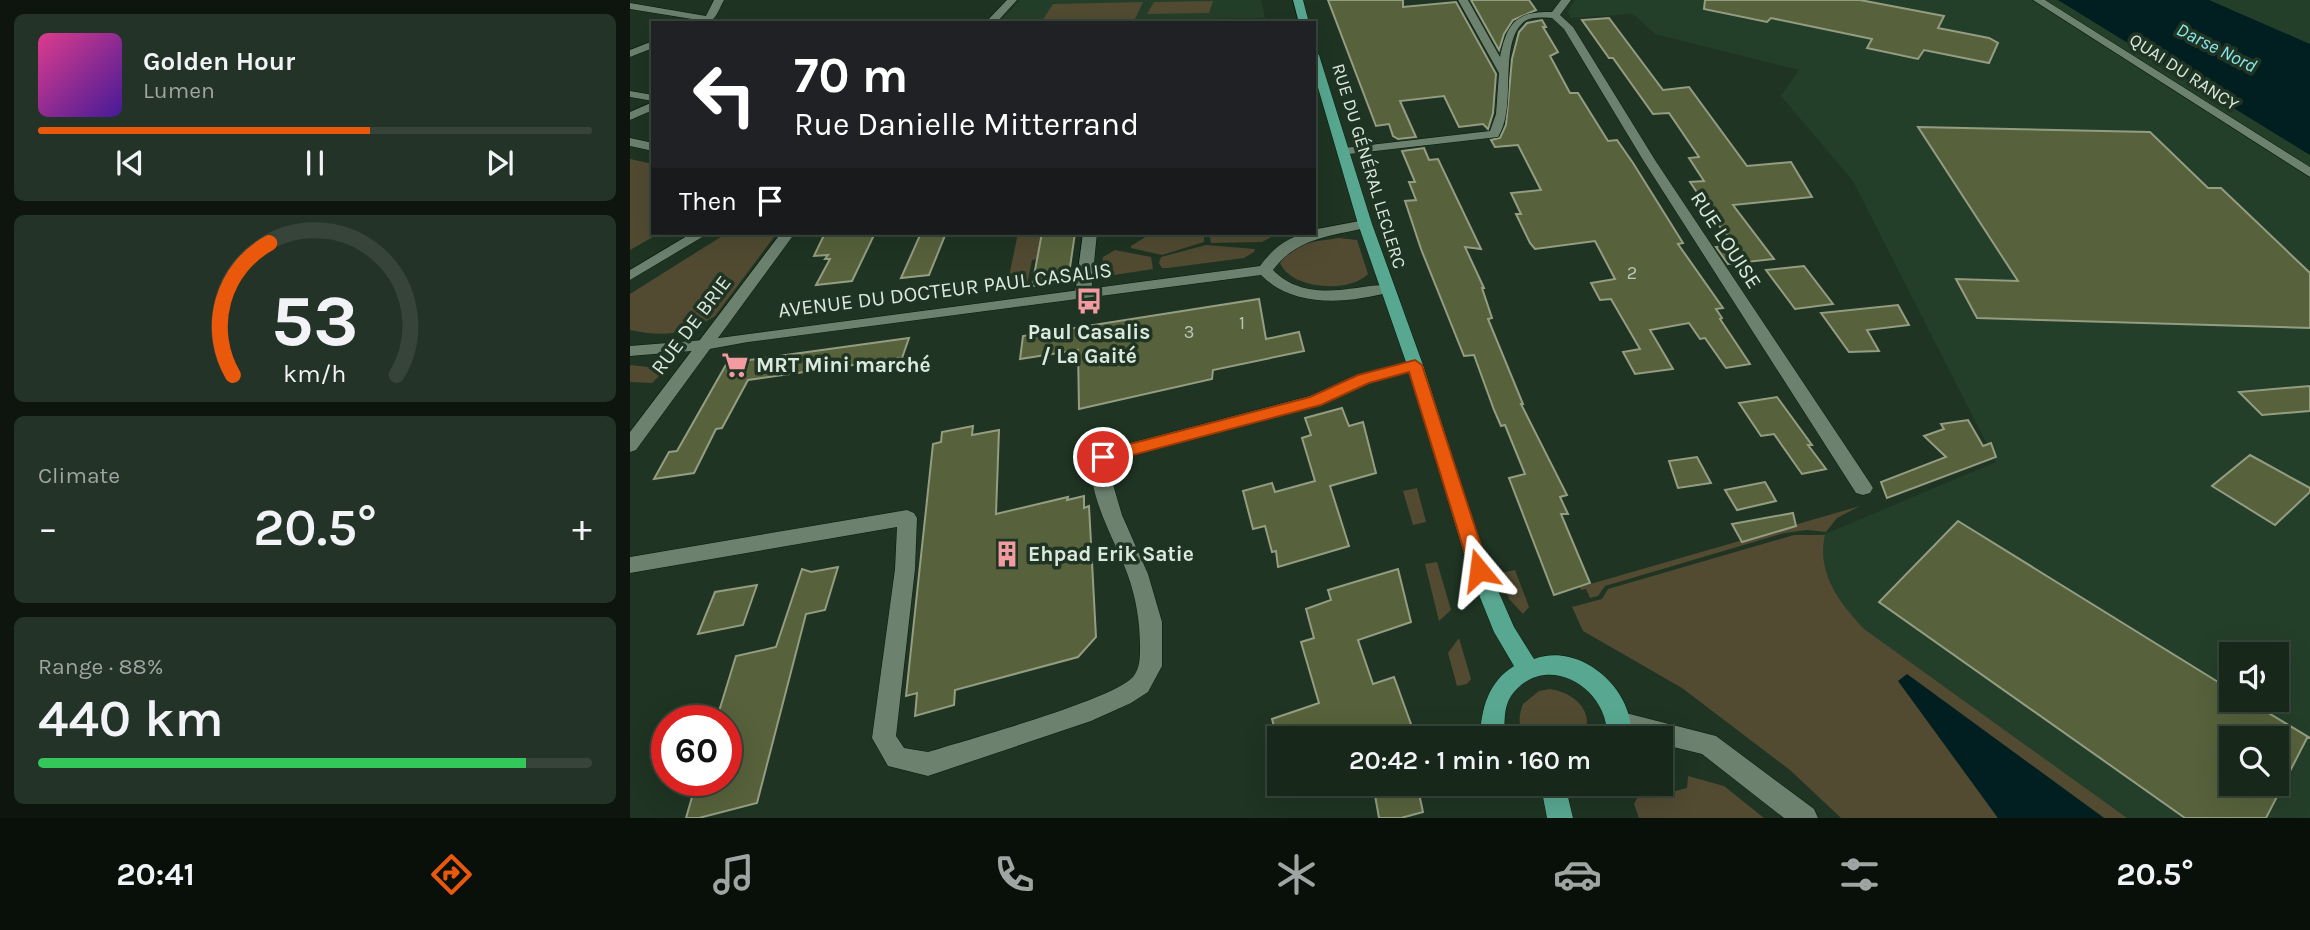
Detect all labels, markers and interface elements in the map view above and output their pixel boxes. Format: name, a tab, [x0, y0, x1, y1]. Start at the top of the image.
water label: Darse Nord	[2173, 18, 2260, 77]
street label: QUAI DU RANCY	[2125, 29, 2243, 116]
text: Golden Hour	[143, 46, 295, 77]
text: 70 m	[794, 47, 908, 104]
icon: left	[679, 49, 770, 140]
street label: RUE DU GÉNÉRAL LECLERC	[1327, 60, 1412, 271]
text: Lumen	[143, 77, 215, 104]
text: Rue Danielle Mitterrand	[794, 106, 1139, 143]
icon: previous	[111, 144, 149, 182]
icon: pause	[296, 144, 334, 182]
icon: next	[481, 144, 519, 182]
icon: arrive	[751, 182, 789, 220]
text: Then	[679, 186, 737, 217]
street label: RUE LOUISE	[1686, 187, 1766, 293]
street label: AVENUE DU DOCTEUR PAUL CASALIS	[777, 258, 1113, 322]
house number: 2	[1627, 262, 1637, 284]
street label: RUE DE BRIE	[646, 271, 736, 379]
text: 53	[271, 278, 359, 363]
bus stop icon: Paul Casalis / La Gaité	[1074, 286, 1104, 316]
house number: 1	[1239, 312, 1245, 334]
place label: Paul Casalis / La Gaité	[1028, 320, 1150, 368]
house number: 3	[1184, 321, 1194, 343]
supermarket icon: MRT Mini marché	[720, 350, 750, 380]
place label: MRT Mini marché	[756, 353, 931, 377]
text: km/h	[283, 358, 347, 387]
pin	[1073, 427, 1133, 487]
icon: arrive	[1084, 438, 1122, 476]
text: Climate	[38, 462, 120, 489]
text: 20.5°	[253, 497, 377, 558]
text: −	[38, 506, 58, 551]
text: +	[572, 506, 592, 551]
position arrow	[1442, 533, 1516, 607]
building icon: Ehpad Erik Satie	[992, 539, 1022, 569]
place label: Ehpad Erik Satie	[1028, 542, 1194, 566]
map controls	[2219, 642, 2289, 796]
button: sound	[2219, 642, 2289, 712]
text: Range · 88%	[38, 653, 163, 680]
text: 440 km	[38, 688, 224, 749]
speed limit sign: 60	[651, 705, 742, 796]
button: search	[2219, 726, 2289, 796]
text: 20:42 · 1 min · 160 m	[1349, 745, 1591, 776]
icon: directions	[427, 850, 476, 899]
icon: music	[709, 850, 758, 899]
icon: phone	[990, 850, 1039, 899]
icon: climate	[1272, 850, 1321, 899]
icon: car	[1553, 850, 1602, 899]
icon: filters	[1835, 850, 1884, 899]
text: 20:41	[116, 856, 195, 893]
text: 20.5°	[2116, 856, 2194, 893]

